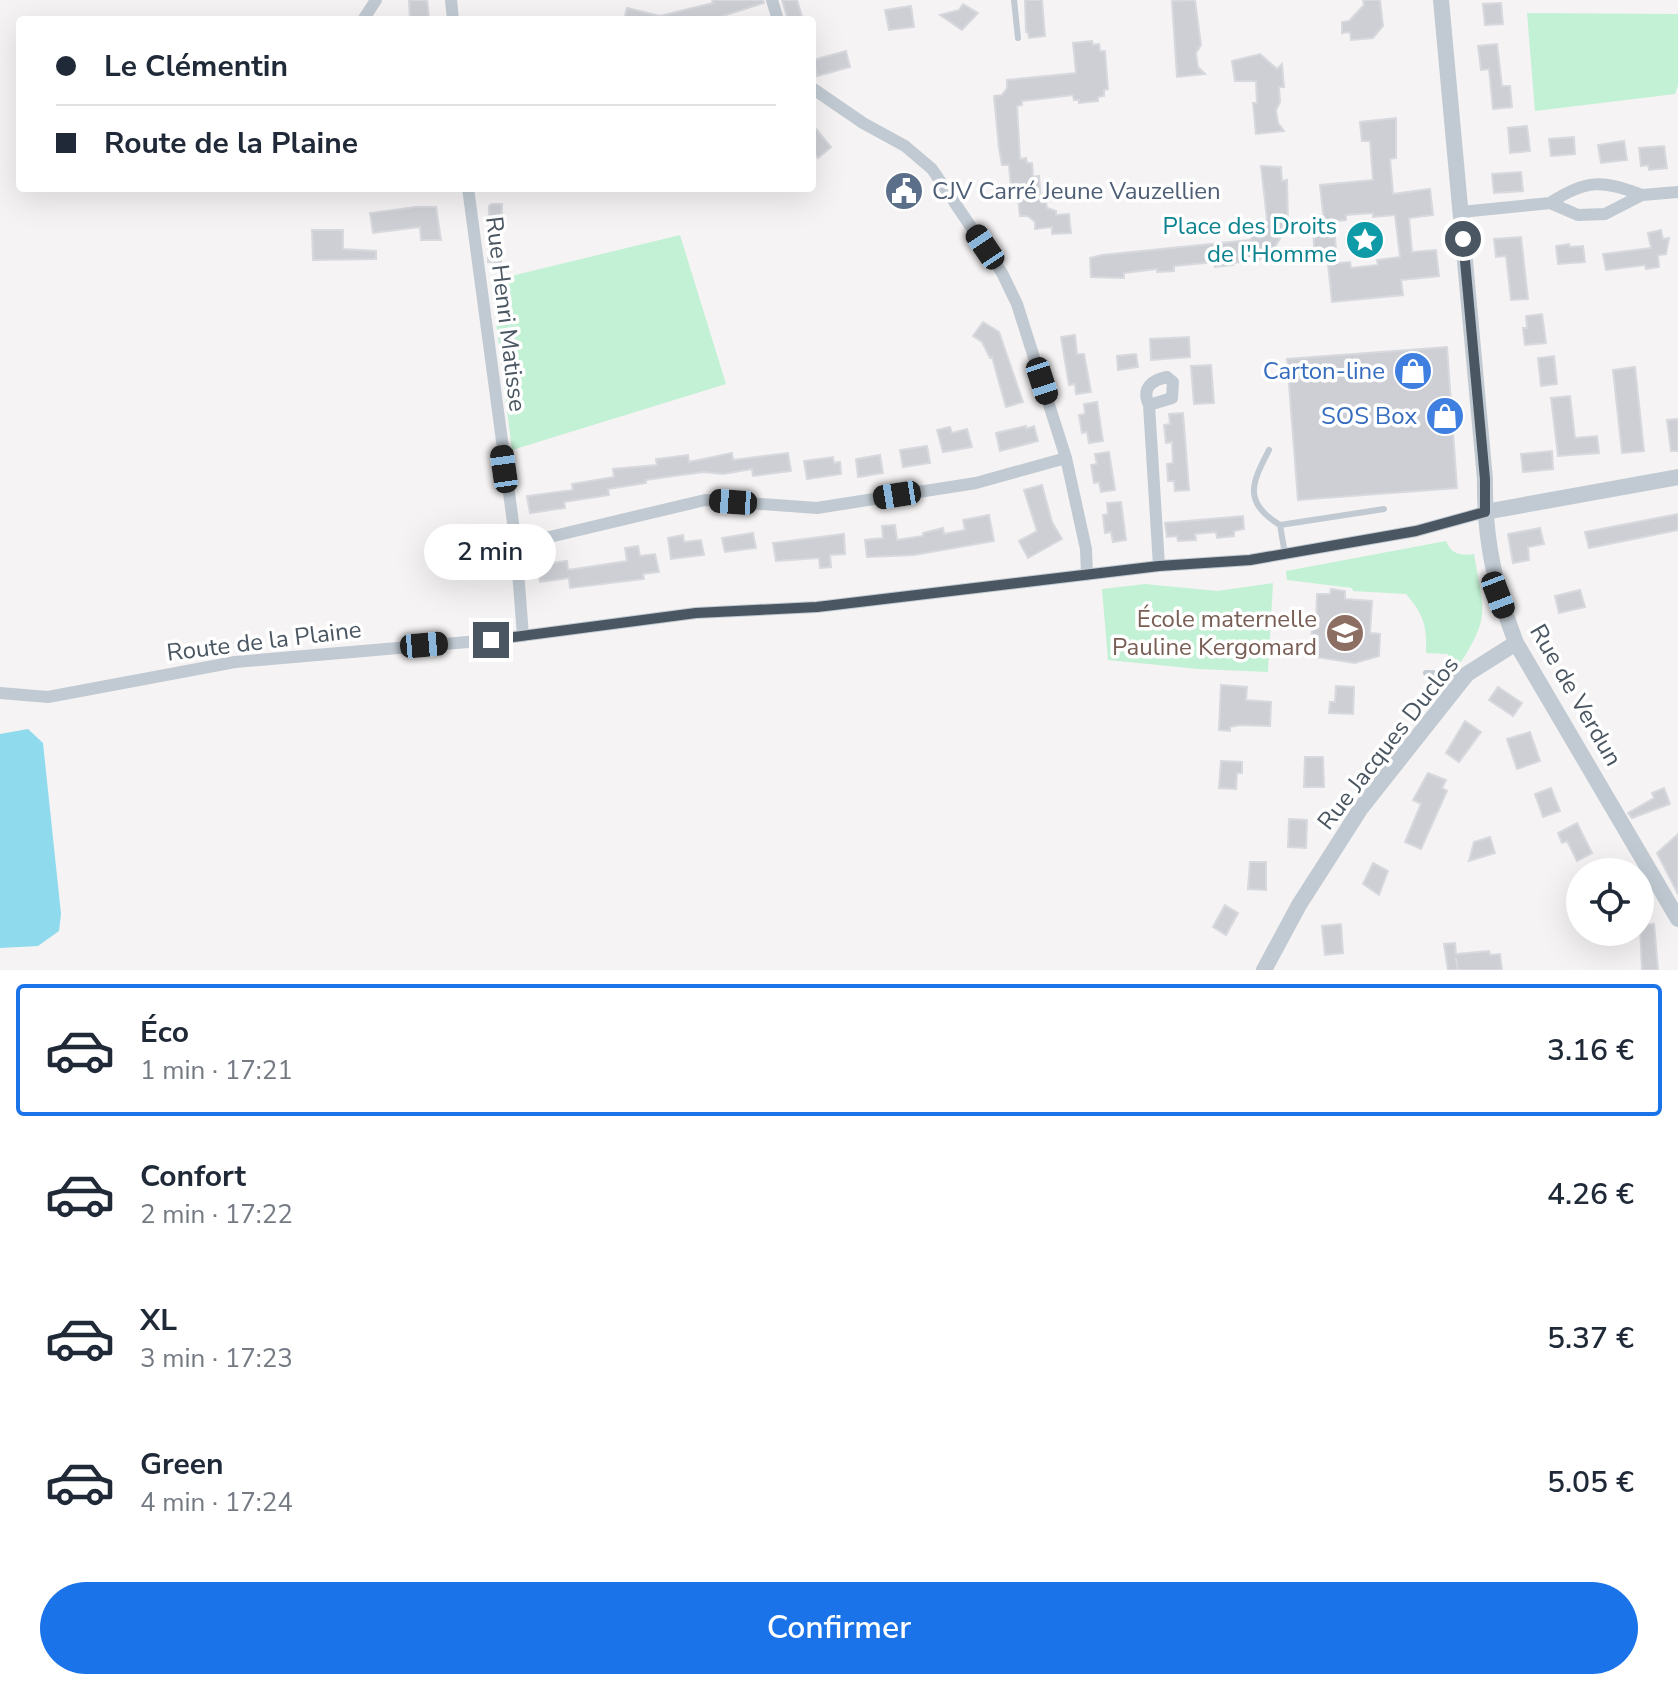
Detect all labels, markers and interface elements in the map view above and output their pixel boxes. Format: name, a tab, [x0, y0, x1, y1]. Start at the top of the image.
text: Le Clémentin	[104, 46, 288, 87]
text: Route de la Plaine	[104, 123, 358, 164]
public building icon: CJV Carré Jeune Vauzellien	[883, 170, 925, 212]
place label: CJV Carré Jeune Vauzellien	[932, 175, 1221, 207]
place label: Place des Droits de l'Homme	[1163, 210, 1337, 270]
street label: Rue Henri Matisse	[478, 215, 534, 413]
place icon: Place des Droits de l'Homme	[1344, 219, 1386, 261]
car	[962, 220, 1008, 274]
route start	[1445, 221, 1481, 257]
shop icon: Carton-line	[1392, 350, 1434, 392]
car	[1023, 354, 1061, 408]
place label: Carton-line	[1263, 355, 1385, 387]
shop icon: SOS Box	[1424, 395, 1466, 437]
place label: SOS Box	[1321, 400, 1417, 432]
car	[489, 444, 519, 494]
car	[871, 479, 923, 511]
car	[708, 488, 758, 516]
callout: 2 min	[425, 524, 557, 580]
text: 2 min	[457, 534, 523, 569]
car	[1478, 568, 1518, 622]
place label: École maternelle Pauline Kergomard	[1112, 603, 1317, 663]
school or university icon: École maternelle Pauline Kergomard	[1324, 612, 1366, 654]
street label: Route de la Plaine	[165, 613, 363, 669]
street label: Rue de Verdun	[1522, 618, 1630, 772]
route end	[473, 622, 509, 658]
car	[399, 631, 449, 659]
street label: Rue Jacques Duclos	[1310, 650, 1466, 836]
map controls	[1566, 858, 1654, 946]
button: locate	[1566, 858, 1654, 946]
text: Éco	[140, 1012, 189, 1053]
icon: car	[44, 1014, 116, 1086]
text: 3.16 €	[1547, 1030, 1634, 1071]
text: 1 min · 17:21	[140, 1053, 293, 1088]
text: Confort	[140, 1156, 246, 1197]
icon: car	[44, 1158, 116, 1230]
text: 4.26 €	[1547, 1174, 1634, 1215]
text: 2 min · 17:22	[140, 1197, 293, 1232]
text: XL	[140, 1300, 177, 1341]
icon: car	[44, 1302, 116, 1374]
text: 5.37 €	[1547, 1318, 1634, 1359]
text: 3 min · 17:23	[140, 1341, 293, 1376]
text: Green	[140, 1444, 224, 1485]
icon: car	[44, 1446, 116, 1518]
text: 5.05 €	[1547, 1462, 1634, 1503]
text: 4 min · 17:24	[140, 1485, 293, 1520]
button: Confirmer	[40, 1582, 1638, 1674]

